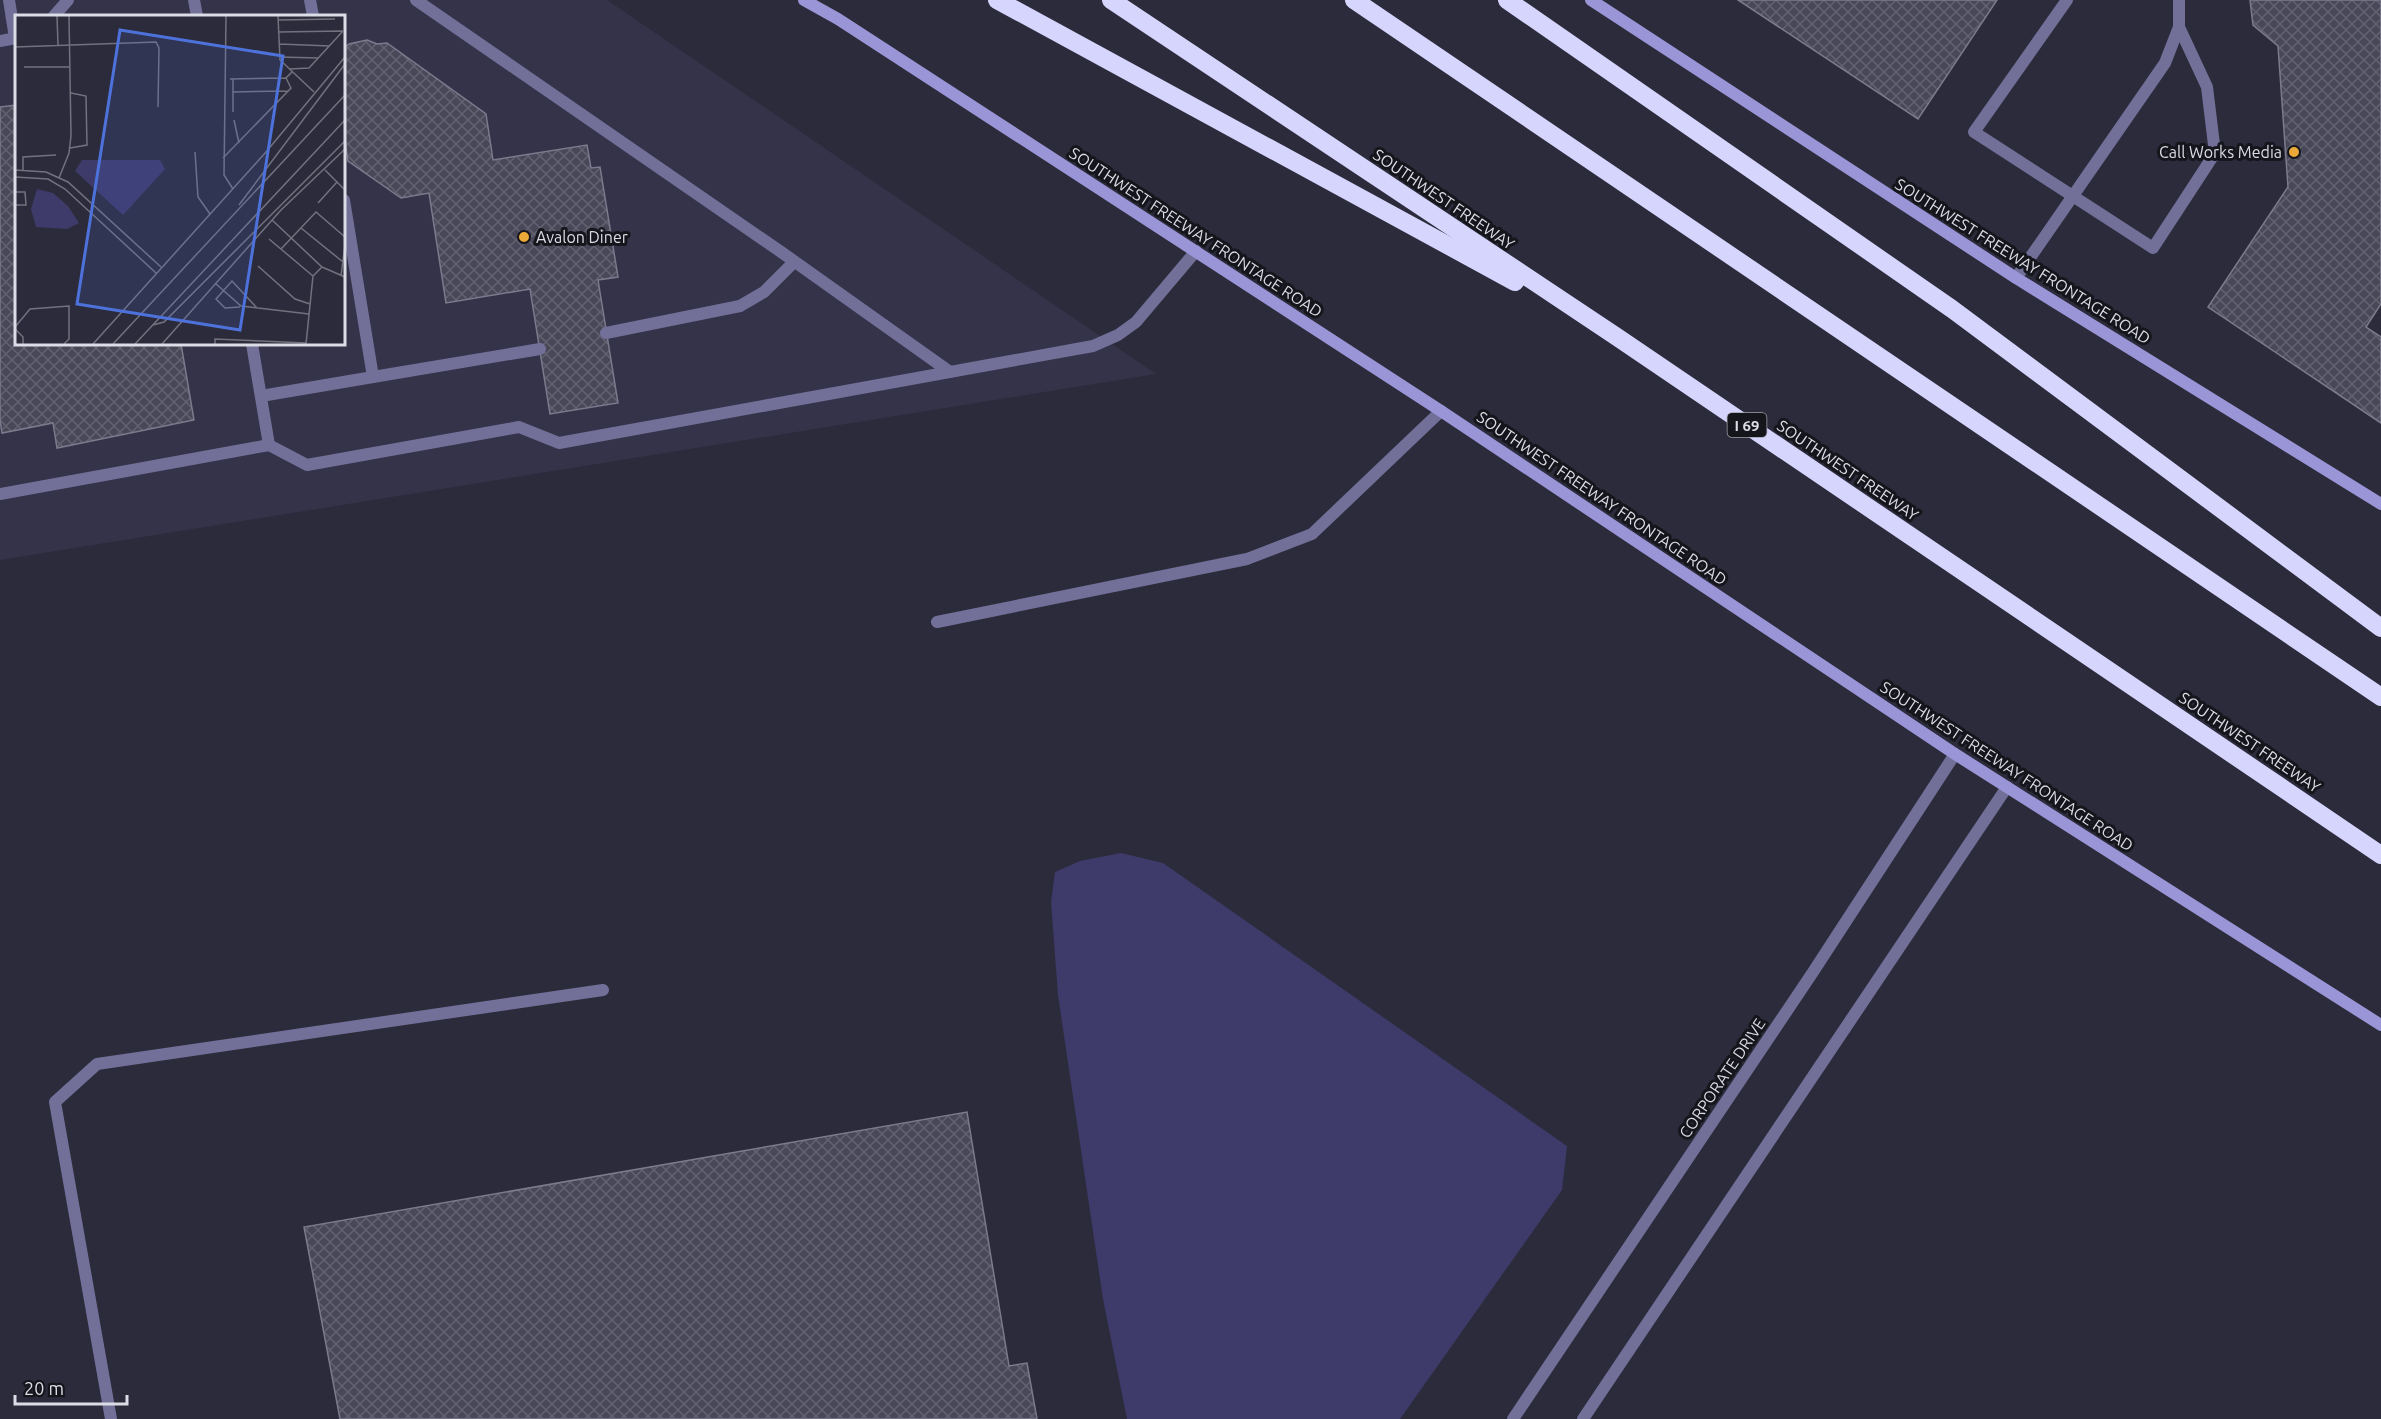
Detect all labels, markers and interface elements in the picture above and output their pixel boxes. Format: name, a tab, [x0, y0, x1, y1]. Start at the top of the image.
inset map	[15, 15, 345, 345]
place label: Call Works Media	[2159, 143, 2282, 161]
street label: SOUTHWEST FREEWAY FRONTAGE ROAD	[1066, 144, 1326, 320]
street label: SOUTHWEST FREEWAY	[1370, 145, 1518, 253]
marker: Call Works Media	[2287, 145, 2301, 159]
street label: SOUTHWEST FREEWAY FRONTAGE ROAD	[1892, 175, 2154, 347]
place label: Avalon Diner	[536, 228, 628, 246]
marker: Avalon Diner	[517, 230, 531, 244]
street label: SOUTHWEST FREEWAY FRONTAGE ROAD	[1474, 407, 1730, 589]
road number: I 69	[1728, 413, 1766, 437]
street label: SOUTHWEST FREEWAY	[1774, 416, 1922, 524]
street label: SOUTHWEST FREEWAY FRONTAGE ROAD	[1877, 678, 2137, 854]
street label: SOUTHWEST FREEWAY	[2176, 688, 2324, 796]
street label: CORPORATE DRIVE	[1675, 1015, 1769, 1141]
scale bar	[15, 1368, 128, 1406]
text: 20 m	[24, 1378, 64, 1398]

